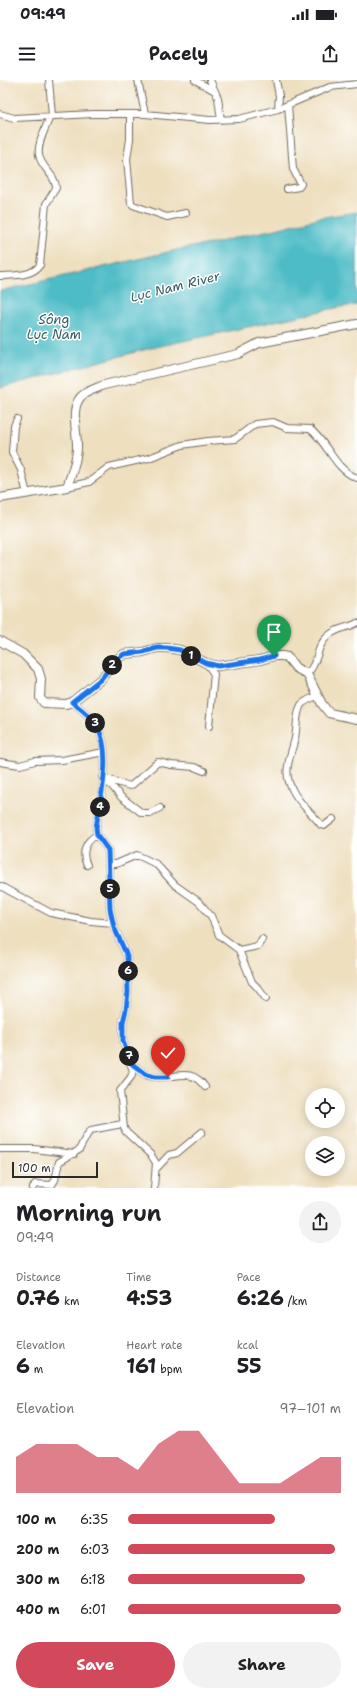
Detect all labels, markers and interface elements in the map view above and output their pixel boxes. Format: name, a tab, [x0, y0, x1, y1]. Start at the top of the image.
text: 09:49	[20, 4, 66, 24]
text: Pacely	[149, 42, 208, 66]
icon: menu	[16, 43, 38, 65]
icon: share	[319, 43, 341, 65]
water label: Lục Nam River	[128, 267, 223, 306]
water label: Sông Lục Nam	[27, 311, 81, 343]
pin	[257, 615, 291, 656]
icon: arrive	[263, 621, 285, 643]
pin: 1	[181, 646, 201, 666]
text: 1	[188, 648, 194, 663]
pin: 2	[102, 655, 122, 675]
text: 2	[108, 657, 116, 672]
pin: 3	[85, 713, 105, 733]
text: 3	[91, 715, 99, 730]
pin: 4	[90, 797, 110, 817]
text: 4	[96, 799, 104, 814]
pin: 5	[100, 879, 120, 899]
text: 5	[107, 881, 113, 896]
pin: 6	[118, 961, 138, 981]
text: 6	[124, 963, 132, 978]
pin	[151, 1036, 185, 1077]
icon: check	[157, 1042, 179, 1064]
pin: 7	[119, 1046, 139, 1066]
text: 7	[125, 1048, 133, 1063]
map controls	[305, 1088, 345, 1176]
button: locate	[305, 1088, 345, 1128]
button: layers	[305, 1136, 345, 1176]
scale bar	[12, 1160, 98, 1179]
text: 100 m	[18, 1161, 51, 1176]
text: Morning run	[16, 1199, 161, 1228]
button: share	[299, 1201, 341, 1243]
text: 09:49	[16, 1229, 54, 1246]
text: Distance	[16, 1270, 61, 1285]
text: Time	[126, 1270, 152, 1285]
text: Pace	[237, 1270, 261, 1285]
text: 0.76	[16, 1285, 60, 1311]
text: 4:53	[126, 1285, 172, 1311]
text: 6:26	[237, 1285, 284, 1311]
text: km	[60, 1294, 79, 1309]
text: /km	[284, 1294, 307, 1309]
text: Elevation	[16, 1338, 65, 1353]
text: Heart rate	[126, 1338, 182, 1353]
text: kcal	[237, 1338, 258, 1353]
text: 6	[16, 1353, 30, 1379]
text: 161	[126, 1353, 156, 1379]
text: 55	[237, 1353, 262, 1379]
text: m	[30, 1362, 43, 1377]
text: bpm	[156, 1362, 182, 1377]
text: Elevation	[16, 1400, 74, 1417]
text: 97–101 m	[280, 1400, 341, 1417]
text: 100 m	[16, 1511, 56, 1528]
text: 6:35	[80, 1511, 108, 1528]
text: 200 m	[16, 1541, 59, 1558]
text: 6:03	[80, 1541, 109, 1558]
text: 300 m	[16, 1571, 60, 1588]
text: 6:18	[80, 1571, 106, 1588]
text: 400 m	[16, 1601, 60, 1618]
text: 6:01	[80, 1601, 106, 1618]
button: Save	[16, 1642, 175, 1688]
button: Share	[183, 1642, 341, 1688]

